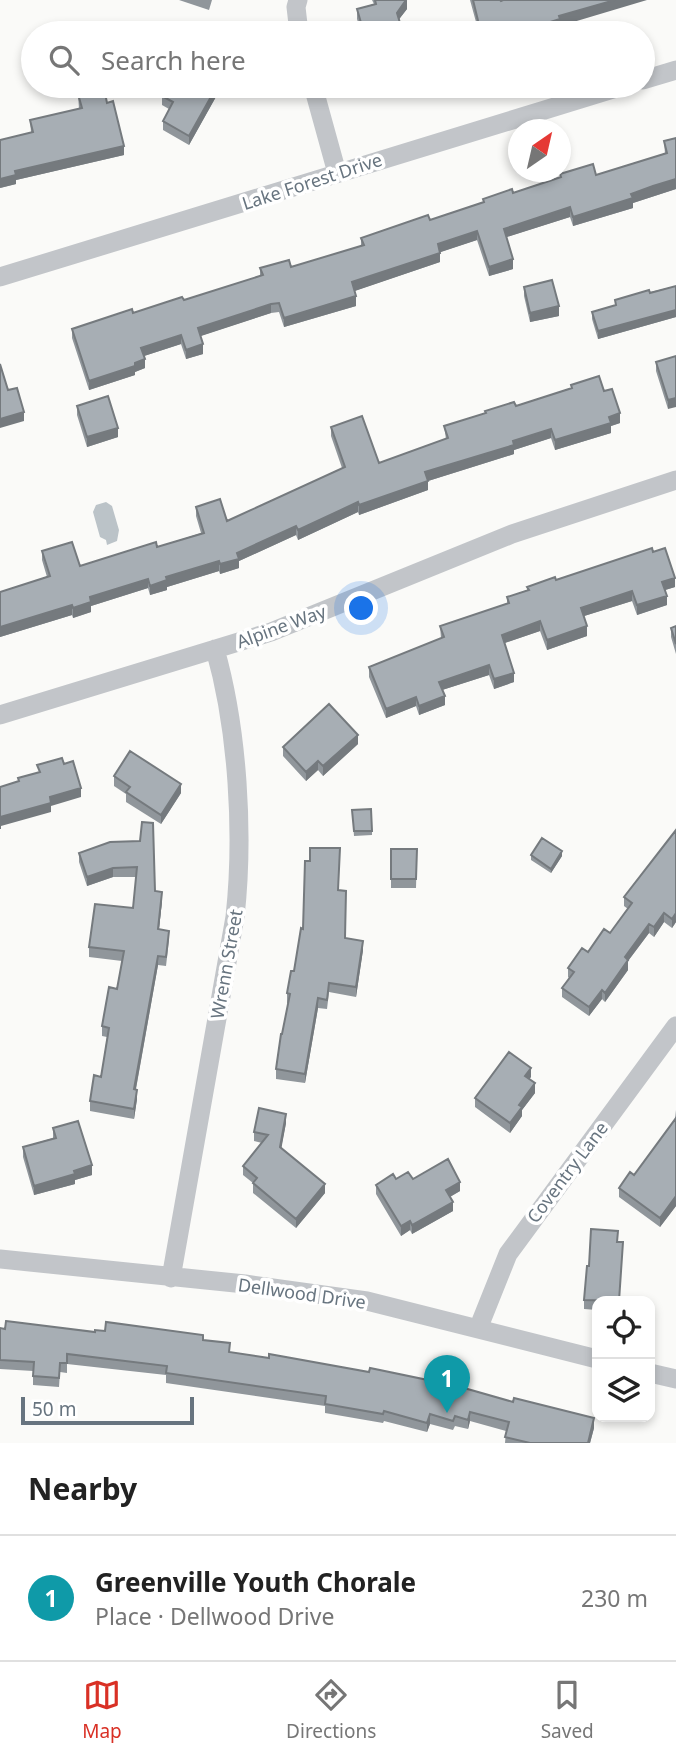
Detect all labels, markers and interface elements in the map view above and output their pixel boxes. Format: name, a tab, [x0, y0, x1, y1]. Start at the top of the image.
search box	[21, 21, 655, 98]
icon: search	[45, 41, 83, 79]
text: Search here	[101, 42, 246, 78]
north arrow	[508, 119, 571, 182]
street label: Lake Forest Drive	[239, 147, 385, 215]
your location	[344, 591, 378, 625]
street label: Alpine Way	[233, 598, 330, 653]
street label: Wrenn Street	[205, 907, 248, 1021]
street label: Coventry Lane	[521, 1116, 613, 1228]
street label: Dellwood Drive	[237, 1272, 367, 1314]
map controls	[592, 1296, 655, 1422]
button: locate	[592, 1296, 655, 1359]
pin: 1	[424, 1355, 470, 1413]
button: layers	[592, 1359, 655, 1422]
scale bar	[21, 1394, 194, 1426]
text: 50 m	[32, 1396, 76, 1422]
text: Nearby	[28, 1468, 137, 1509]
text: Greenville Youth Chorale	[95, 1564, 416, 1600]
text: 1	[44, 1582, 58, 1614]
text: 230 m	[581, 1582, 648, 1614]
text: Place · Dellwood Drive	[95, 1600, 334, 1632]
tab: Map	[82, 1676, 122, 1744]
tab: Directions	[286, 1676, 376, 1744]
tab: Saved	[541, 1676, 594, 1744]

